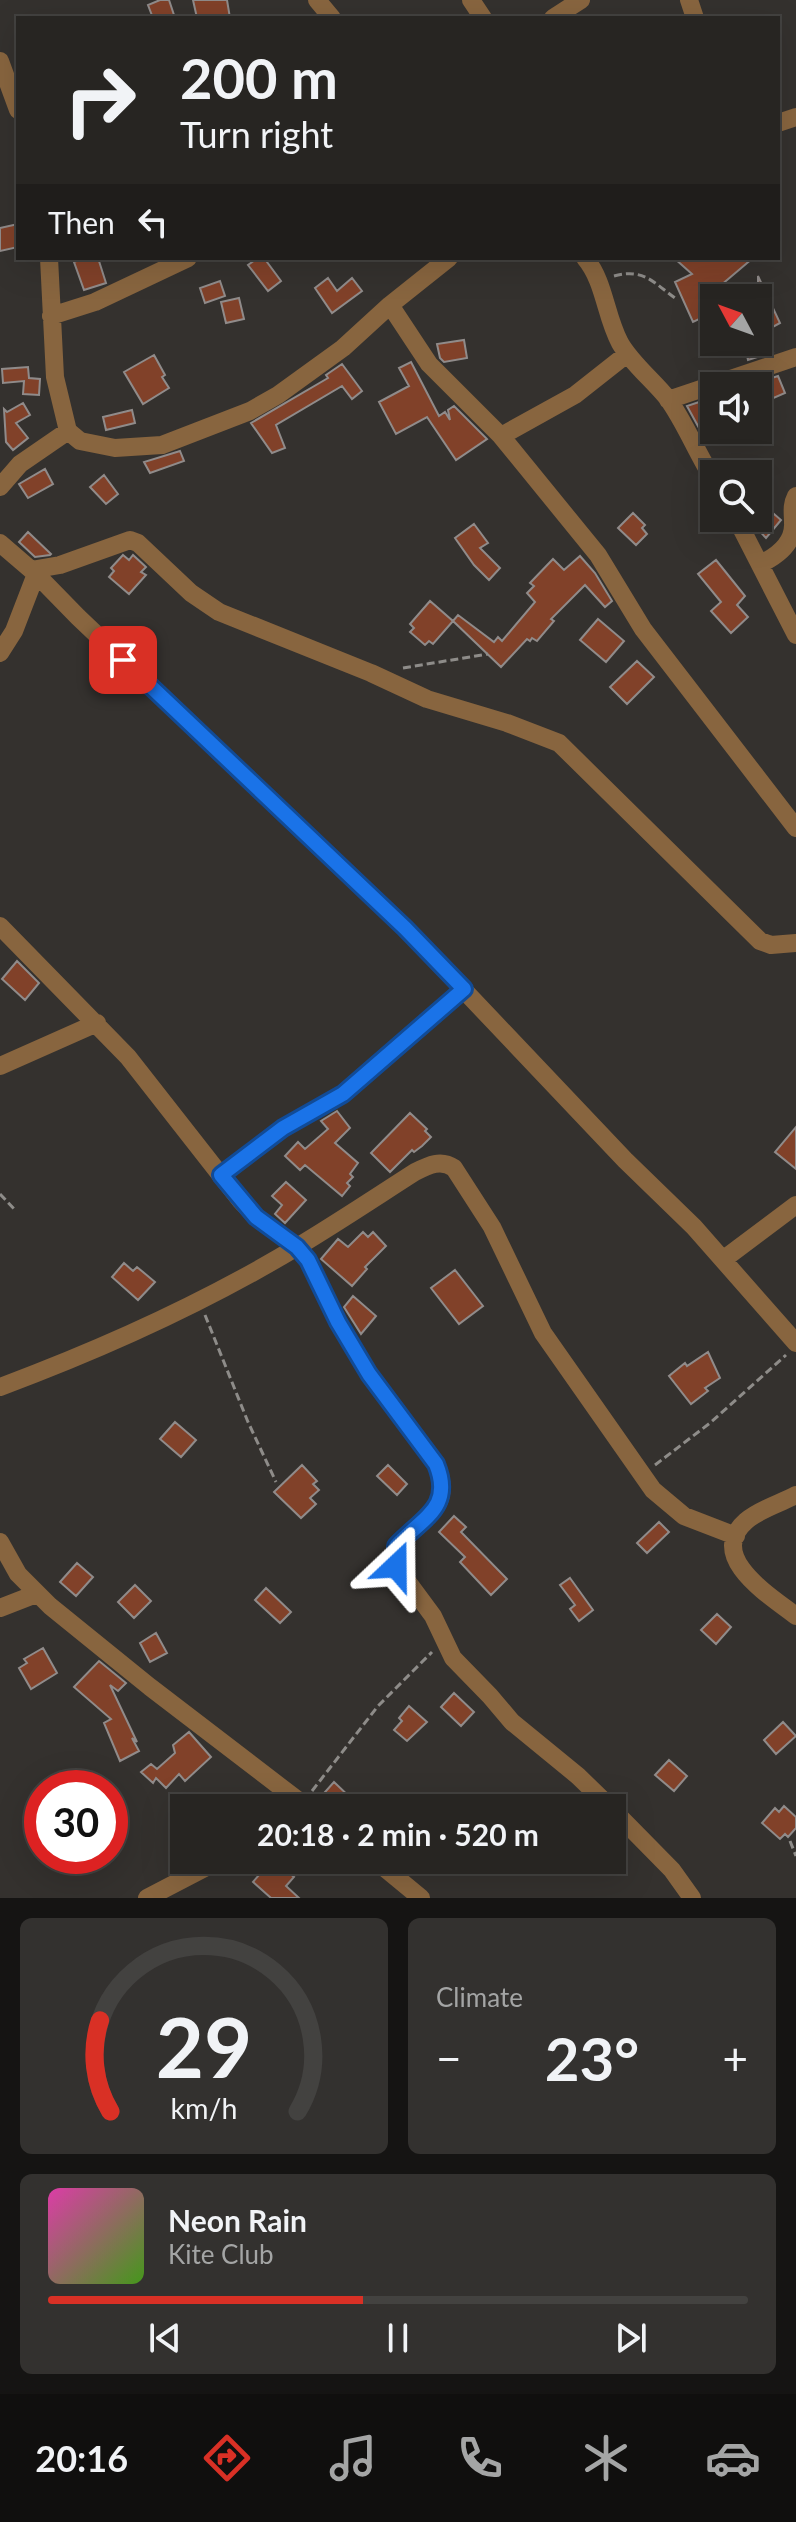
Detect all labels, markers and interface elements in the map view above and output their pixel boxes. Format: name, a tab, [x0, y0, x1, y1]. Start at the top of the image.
text: 200 m	[180, 44, 338, 111]
icon: right	[48, 48, 152, 152]
text: Turn right	[180, 112, 333, 156]
icon: left	[131, 200, 175, 244]
text: Then	[48, 204, 115, 240]
north arrow	[700, 284, 772, 356]
map controls	[700, 284, 772, 532]
button: sound	[700, 372, 772, 444]
button: search	[700, 460, 772, 532]
pin	[89, 626, 157, 694]
icon: arrive	[101, 638, 145, 682]
position arrow	[354, 1524, 438, 1608]
speed limit sign: 30	[24, 1770, 128, 1874]
text: 20:18 · 2 min · 520 m	[257, 1816, 539, 1852]
text: Climate	[436, 1981, 523, 2013]
text: 29	[156, 1996, 252, 2096]
text: 23°	[545, 2022, 639, 2094]
text: −	[436, 2032, 462, 2084]
text: +	[722, 2032, 748, 2084]
text: km/h	[171, 2091, 237, 2125]
text: Neon Rain	[168, 2202, 307, 2238]
text: Kite Club	[168, 2238, 274, 2270]
icon: previous	[143, 2316, 187, 2360]
icon: pause	[376, 2316, 420, 2360]
icon: next	[609, 2316, 653, 2360]
icon: directions	[199, 2430, 255, 2486]
icon: music	[325, 2430, 381, 2486]
icon: phone	[452, 2430, 508, 2486]
icon: climate	[578, 2430, 634, 2486]
icon: car	[705, 2430, 761, 2486]
text: 20:16	[35, 2436, 128, 2480]

